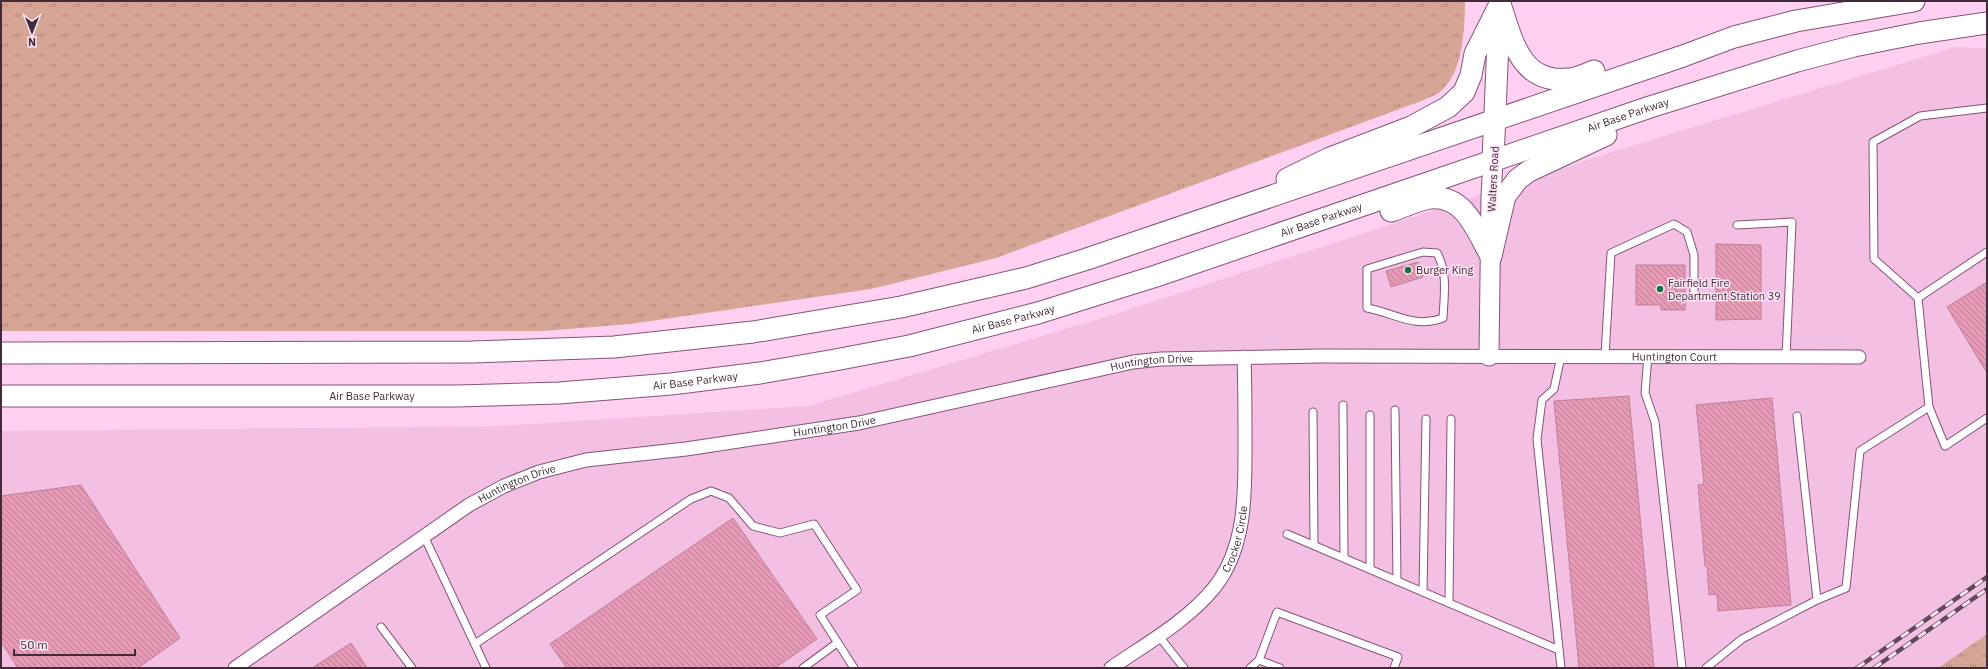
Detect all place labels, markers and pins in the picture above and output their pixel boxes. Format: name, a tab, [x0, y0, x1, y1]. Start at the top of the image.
place label: Burger King	[1416, 263, 1474, 277]
marker: Burger King	[1403, 265, 1413, 275]
place label: Fairfield Fire Department Station 39	[1668, 276, 1781, 303]
marker: Fairfield Fire Department Station 39	[1655, 284, 1665, 294]

